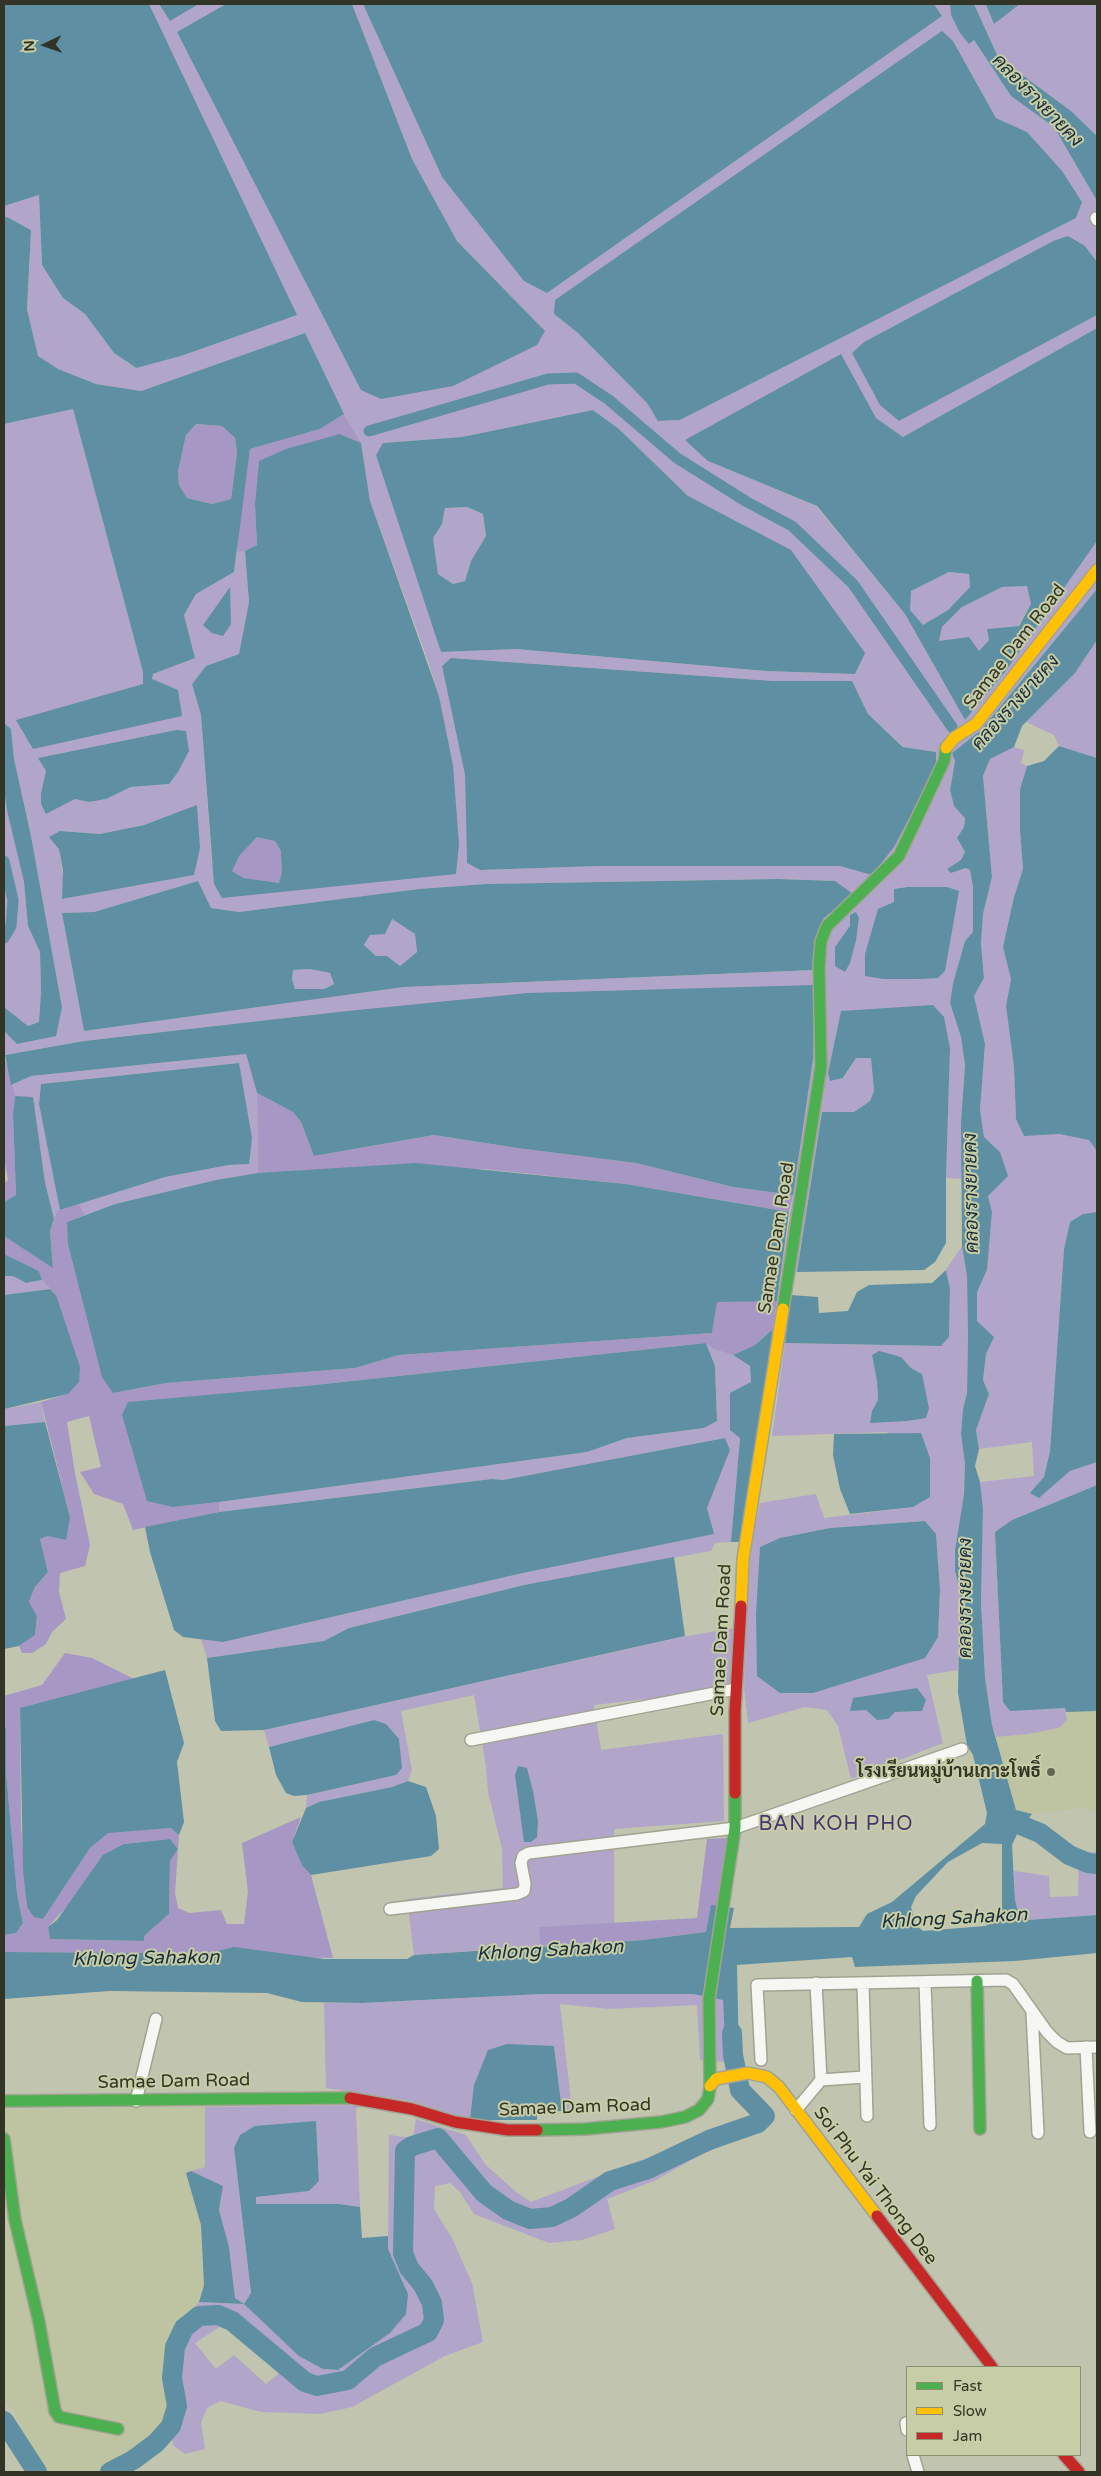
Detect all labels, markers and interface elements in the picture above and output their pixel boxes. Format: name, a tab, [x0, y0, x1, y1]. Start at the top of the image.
north arrow	[20, 20, 70, 70]
text: N	[21, 40, 38, 52]
water label: คลองรางยายคง	[987, 50, 1087, 152]
street label: Samae Dam Road	[960, 580, 1070, 714]
water label: คลองรางยายคง	[967, 651, 1065, 755]
water label: คลองรางยายคง	[960, 1133, 984, 1253]
street label: Samae Dam Road	[754, 1161, 800, 1315]
water label: คลองรางยายคง	[955, 1538, 977, 1658]
street label: Samae Dam Road	[707, 1563, 737, 1717]
place label: โรงเรียนหมู่บ้านเกาะโพธิ์	[857, 1761, 1041, 1783]
marker: โรงเรียนหมู่บ้านเกาะโพธิ์	[1045, 1766, 1057, 1778]
district label: BAN KOH PHO	[757, 1813, 915, 1837]
water label: Khlong Sahakon	[880, 1904, 1028, 1934]
water label: Khlong Sahakon	[476, 1936, 624, 1966]
water label: Khlong Sahakon	[72, 1946, 220, 1972]
street label: Samae Dam Road	[98, 2070, 250, 2094]
street label: Samae Dam Road	[498, 2095, 652, 2121]
street label: Soi Phu Yai Thong Dee	[808, 2103, 942, 2269]
legend	[906, 2366, 1081, 2456]
text: Fast	[953, 2377, 982, 2395]
text: Slow	[953, 2402, 987, 2420]
text: Jam	[953, 2427, 982, 2445]

